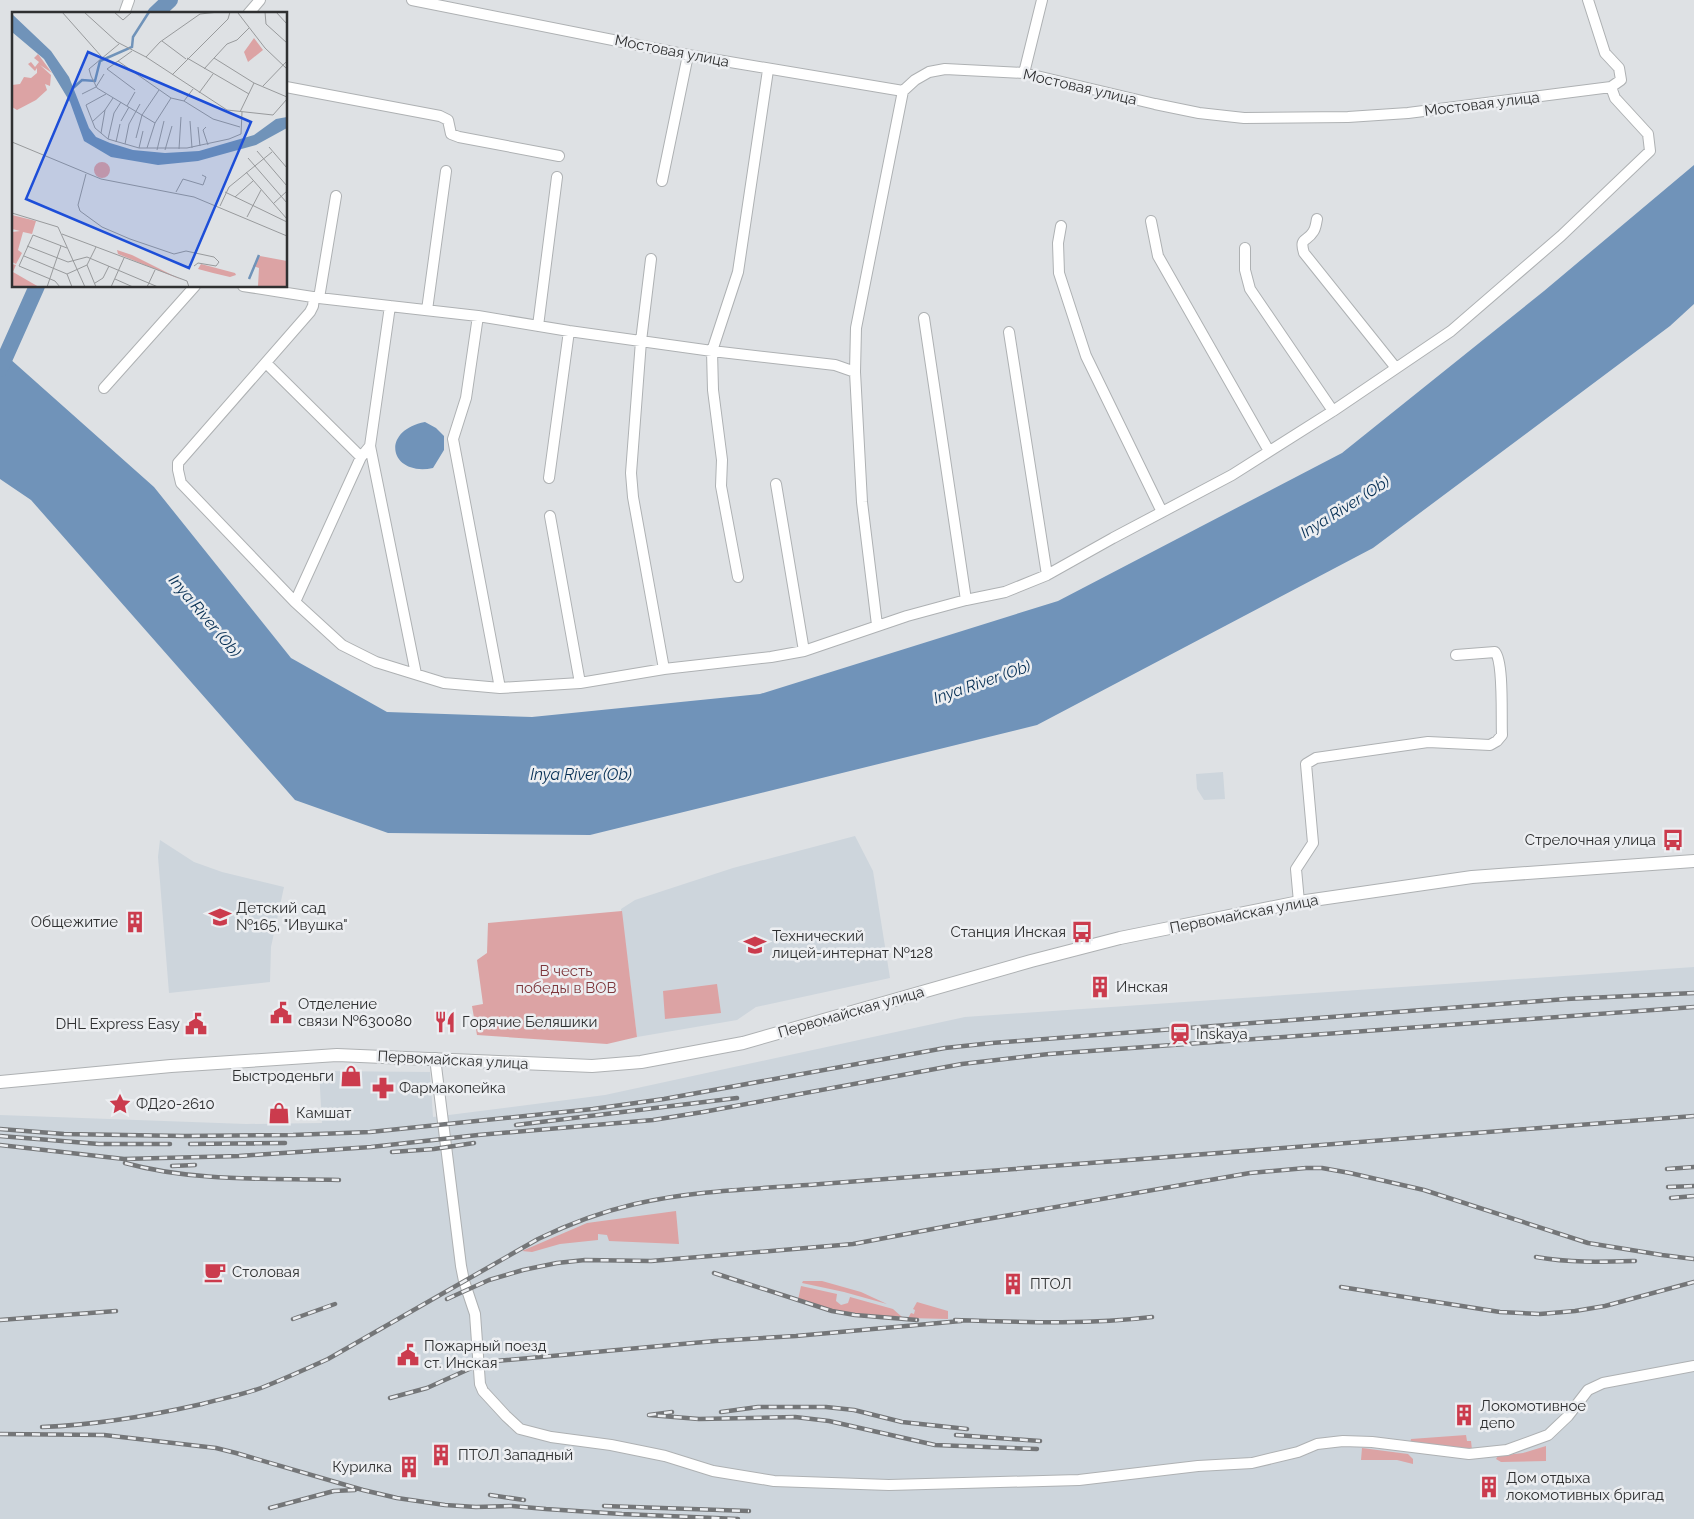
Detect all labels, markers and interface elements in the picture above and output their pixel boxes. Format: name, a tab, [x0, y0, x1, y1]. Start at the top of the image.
inset map	[12, 12, 288, 288]
street label: Мостовая улица	[613, 31, 731, 71]
street label: Мостовая улица	[1021, 65, 1139, 109]
street label: Мостовая улица	[1423, 88, 1541, 120]
water label: Inya River (Ob)	[1297, 472, 1393, 542]
water label: Inya River (Ob)	[165, 571, 245, 661]
water label: Inya River (Ob)	[931, 656, 1033, 708]
water label: Inya River (Ob)	[530, 765, 632, 784]
bus stop icon: Стрелочная улица	[1660, 827, 1686, 853]
place label: Стрелочная улица	[1525, 831, 1656, 849]
street label: Первомайская улица	[1168, 891, 1320, 937]
place label: Детский сад №165, "Ивушка"	[236, 899, 348, 934]
school or university icon: Детский сад №165, "Ивушка"	[207, 904, 233, 930]
building icon: Общежитие	[122, 909, 148, 935]
place label: Общежитие	[31, 913, 118, 931]
bus stop icon: Станция Инская	[1069, 919, 1095, 945]
place label: Станция Инская	[950, 923, 1066, 941]
place label: Технический лицей-интернат №128	[772, 927, 933, 962]
school or university icon: Технический лицей-интернат №128	[742, 932, 768, 958]
park label: В честь победы в ВОВ	[515, 962, 617, 997]
building icon: Инская	[1087, 974, 1113, 1000]
place label: Инская	[1116, 978, 1168, 996]
street label: Первомайская улица	[776, 983, 926, 1041]
place label: Отделение связи №630080	[298, 995, 412, 1030]
public building icon: Отделение связи №630080	[268, 1000, 294, 1026]
restaurant icon: Горячие Беляшики	[432, 1009, 458, 1035]
public building icon: DHL Express Easy	[183, 1011, 209, 1037]
place label: Горячие Беляшики	[462, 1013, 597, 1031]
place label: DHL Express Easy	[55, 1015, 180, 1033]
station icon: Inskaya	[1167, 1021, 1193, 1047]
place label: Inskaya	[1196, 1025, 1248, 1043]
street label: Первомайская улица	[377, 1047, 529, 1073]
shop icon: Быстроденьги	[338, 1063, 364, 1089]
place label: Быстроденьги	[232, 1067, 334, 1085]
pharmacy icon: Фармакопейка	[370, 1075, 396, 1101]
place label: Фармакопейка	[399, 1079, 506, 1097]
place icon: ФД20-2610	[107, 1091, 133, 1117]
place label: ФД20-2610	[136, 1095, 215, 1113]
shop icon: Камшат	[266, 1100, 292, 1126]
place label: Камшат	[296, 1104, 351, 1122]
cafe icon: Столовая	[202, 1259, 228, 1285]
place label: Столовая	[232, 1263, 300, 1281]
building icon: ПТОЛ	[1000, 1271, 1026, 1297]
place label: ПТОЛ	[1030, 1275, 1072, 1293]
place label: Пожарный поезд ст. Инская	[424, 1337, 547, 1372]
public building icon: Пожарный поезд ст. Инская	[395, 1342, 421, 1368]
place label: Локомотивное депо	[1480, 1397, 1586, 1432]
building icon: Локомотивное депо	[1451, 1402, 1477, 1428]
building icon: ПТОЛ Западный	[428, 1442, 454, 1468]
place label: ПТОЛ Западный	[458, 1446, 573, 1464]
building icon: Курилка	[396, 1454, 422, 1480]
place label: Курилка	[332, 1458, 392, 1476]
place label: Дом отдыха локомотивных бригад	[1506, 1469, 1664, 1504]
building icon: Дом отдыха локомотивных бригад	[1476, 1474, 1502, 1500]

